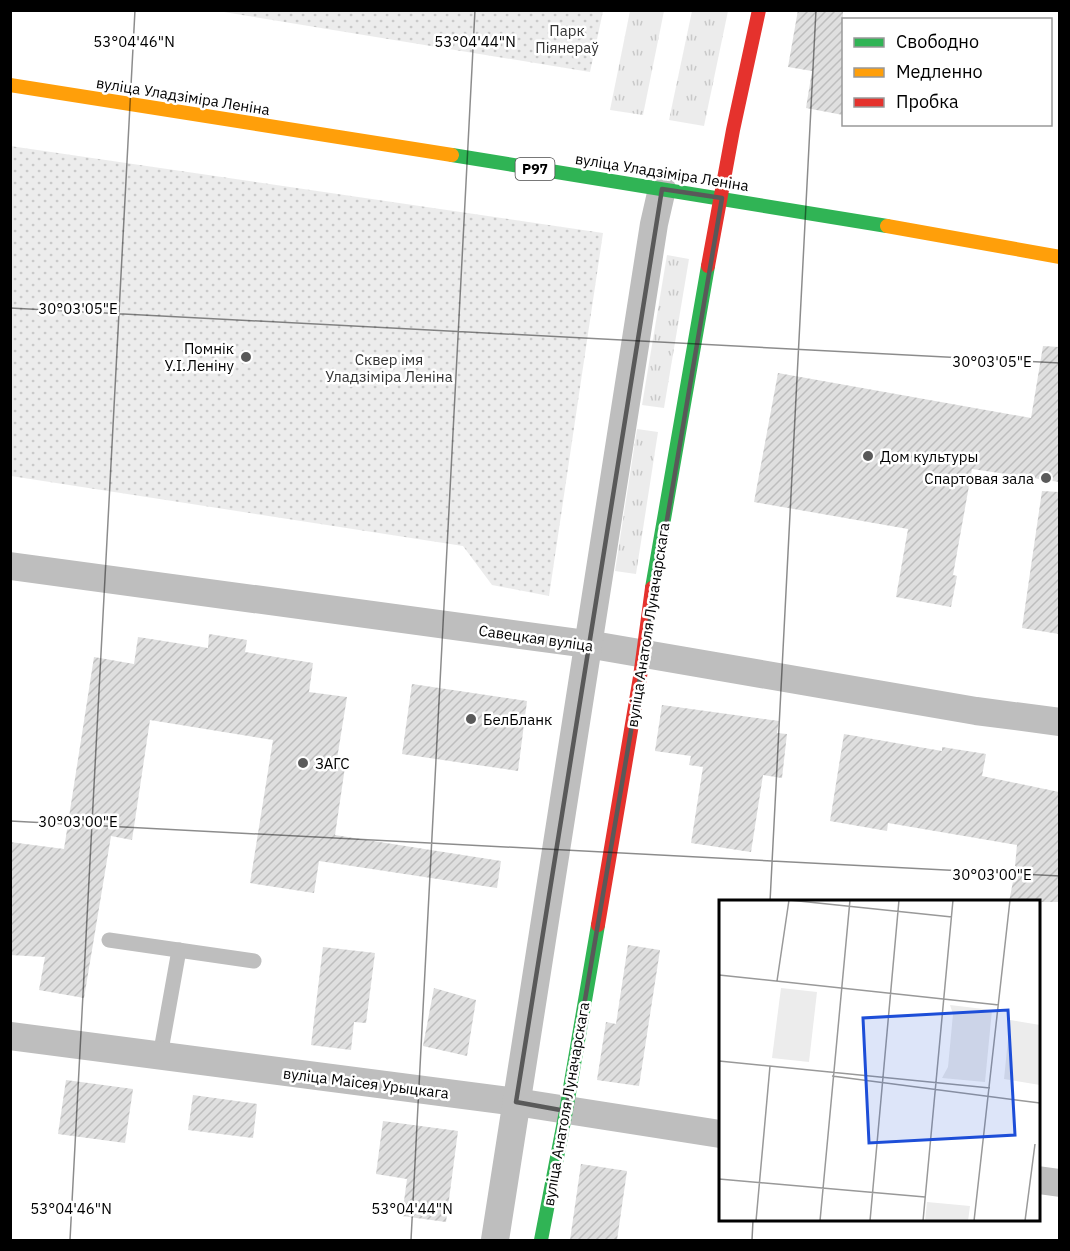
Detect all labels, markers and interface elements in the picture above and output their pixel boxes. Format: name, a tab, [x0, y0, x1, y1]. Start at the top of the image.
legend	[842, 18, 1052, 126]
park label: Парк Піянераў	[535, 21, 599, 57]
text: Свободно	[896, 30, 979, 53]
text: 53°04'46"N	[93, 32, 175, 51]
text: 53°04'44"N	[434, 32, 516, 51]
text: Медленно	[896, 60, 983, 83]
street label: вуліца Уладзіміра Леніна	[95, 73, 271, 119]
text: Пробка	[896, 90, 959, 113]
street label: вуліца Уладзіміра Леніна	[574, 149, 750, 195]
road number: Р97	[516, 158, 554, 180]
text: 30°03'05"E	[38, 299, 118, 318]
place label: Помнік У.І.Леніну	[165, 339, 235, 375]
marker: Помнік У.І.Леніну	[239, 350, 253, 364]
park label: Сквер імя Уладзіміра Леніна	[325, 350, 453, 386]
text: 30°03'05"E	[952, 352, 1032, 371]
place label: Дом культуры	[880, 447, 978, 466]
marker: Дом культуры	[861, 449, 875, 463]
place label: Спартовая зала	[924, 469, 1034, 488]
marker: Спартовая зала	[1039, 471, 1053, 485]
street label: вуліца Анатоля Луначарскага	[622, 521, 674, 729]
street label: Савецкая вуліца	[478, 621, 594, 655]
place label: БелБланк	[483, 710, 552, 729]
marker: БелБланк	[464, 712, 478, 726]
place label: ЗАГС	[315, 754, 350, 773]
marker: ЗАГС	[296, 756, 310, 770]
text: 30°03'00"E	[38, 812, 118, 831]
text: 30°03'00"E	[952, 865, 1032, 884]
inset map	[719, 900, 1040, 1221]
street label: вуліца Анатоля Луначарскага	[539, 1000, 593, 1208]
street label: вуліца Маісея Урыцкага	[282, 1063, 450, 1103]
text: 53°04'46"N	[30, 1199, 112, 1218]
text: 53°04'44"N	[371, 1199, 453, 1218]

